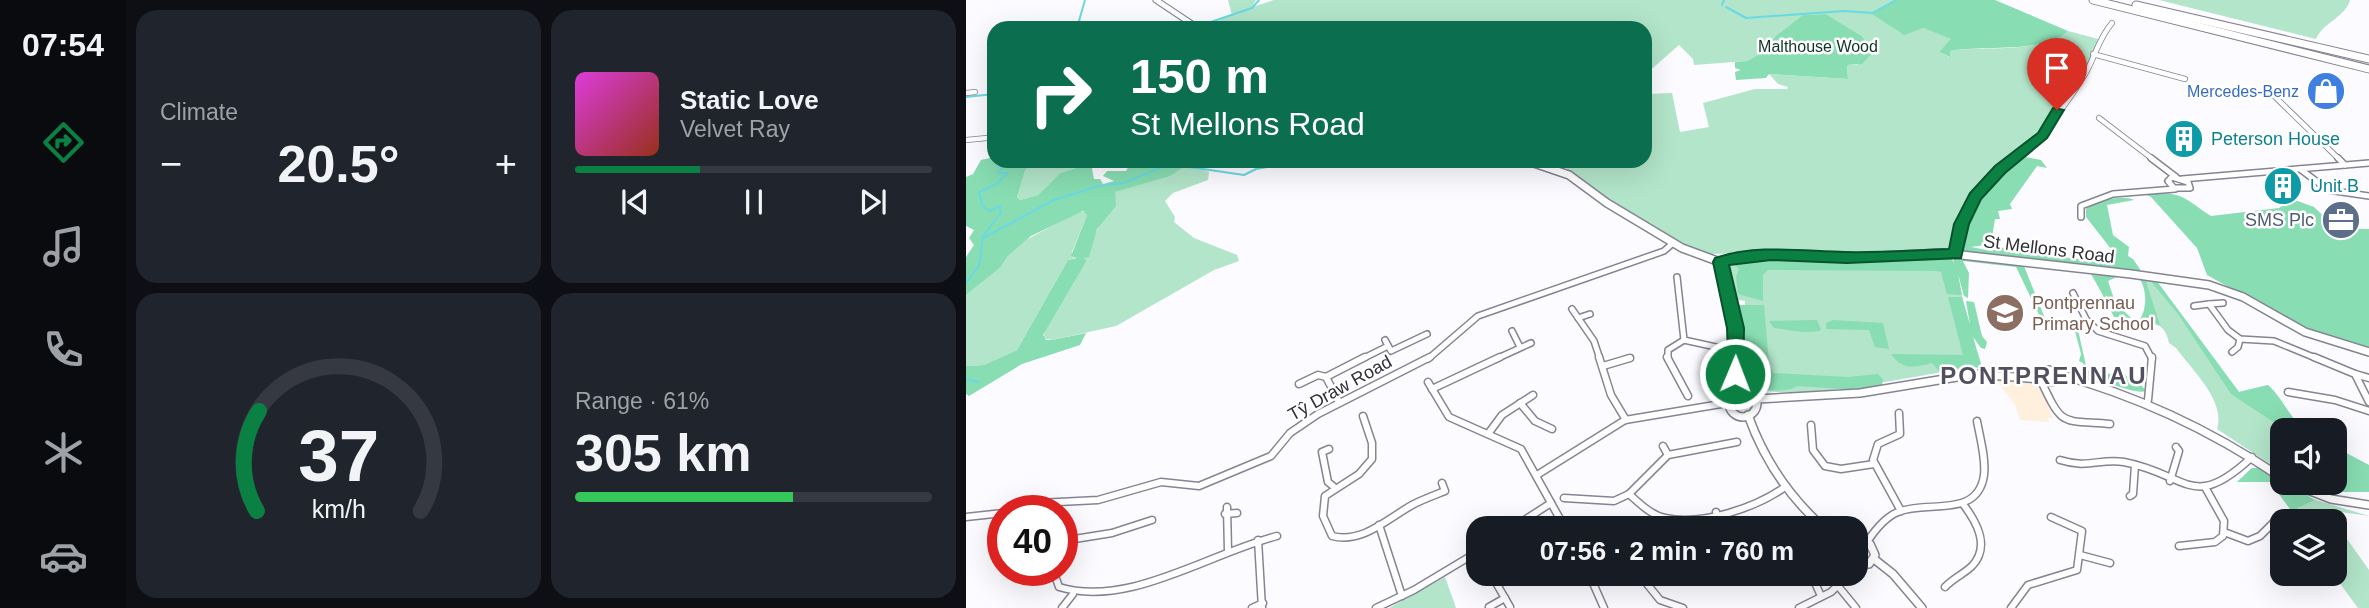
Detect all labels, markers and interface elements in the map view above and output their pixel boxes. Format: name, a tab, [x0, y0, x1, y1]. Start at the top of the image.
text: 07:54	[22, 27, 104, 63]
park label: Malthouse Wood	[1758, 38, 1878, 55]
pin	[2027, 38, 2087, 110]
icon: right	[1015, 49, 1106, 140]
text: 150 m	[1130, 49, 1269, 103]
icon: arrive	[2038, 49, 2076, 87]
shop icon: Mercedes-Benz	[2305, 70, 2347, 112]
place label: Mercedes-Benz	[2187, 83, 2299, 100]
text: Static Love	[680, 85, 819, 115]
text: Climate	[160, 99, 238, 125]
text: St Mellons Road	[1130, 106, 1365, 142]
text: Velvet Ray	[680, 116, 790, 142]
icon: directions	[39, 118, 88, 167]
building icon: Peterson House	[2163, 118, 2205, 160]
place label: Peterson House	[2211, 129, 2340, 149]
text: 20.5°	[277, 135, 400, 193]
text: −	[160, 143, 182, 185]
text: +	[495, 143, 517, 185]
building icon: Unit B	[2262, 165, 2304, 207]
place label: Unit B	[2310, 176, 2359, 196]
icon: previous	[616, 183, 654, 221]
icon: pause	[735, 183, 773, 221]
icon: next	[854, 183, 892, 221]
office icon: SMS Plc	[2320, 199, 2362, 241]
place label: SMS Plc	[2245, 210, 2314, 230]
icon: music	[39, 222, 88, 271]
street label: St Mellons Road	[1982, 231, 2116, 267]
school or university icon: Pontprennau Primary School	[1984, 292, 2026, 334]
place label: Pontprennau Primary School	[2032, 293, 2154, 334]
icon: phone	[39, 325, 88, 374]
position arrow	[1698, 337, 1772, 411]
street label: Tŷ Draw Road	[1285, 351, 1395, 425]
district label: PONTPRENNAU	[1940, 362, 2148, 389]
text: Range · 61%	[575, 388, 709, 414]
text: 37	[298, 416, 379, 497]
map controls	[2270, 418, 2347, 586]
button: sound	[2270, 418, 2347, 495]
text: 305 km	[575, 424, 751, 482]
icon: climate	[39, 428, 88, 477]
text: km/h	[311, 495, 366, 523]
speed limit sign: 40	[987, 495, 1078, 586]
button: layers	[2270, 509, 2347, 586]
icon: car	[39, 532, 88, 581]
text: 07:56 · 2 min · 760 m	[1540, 536, 1794, 566]

